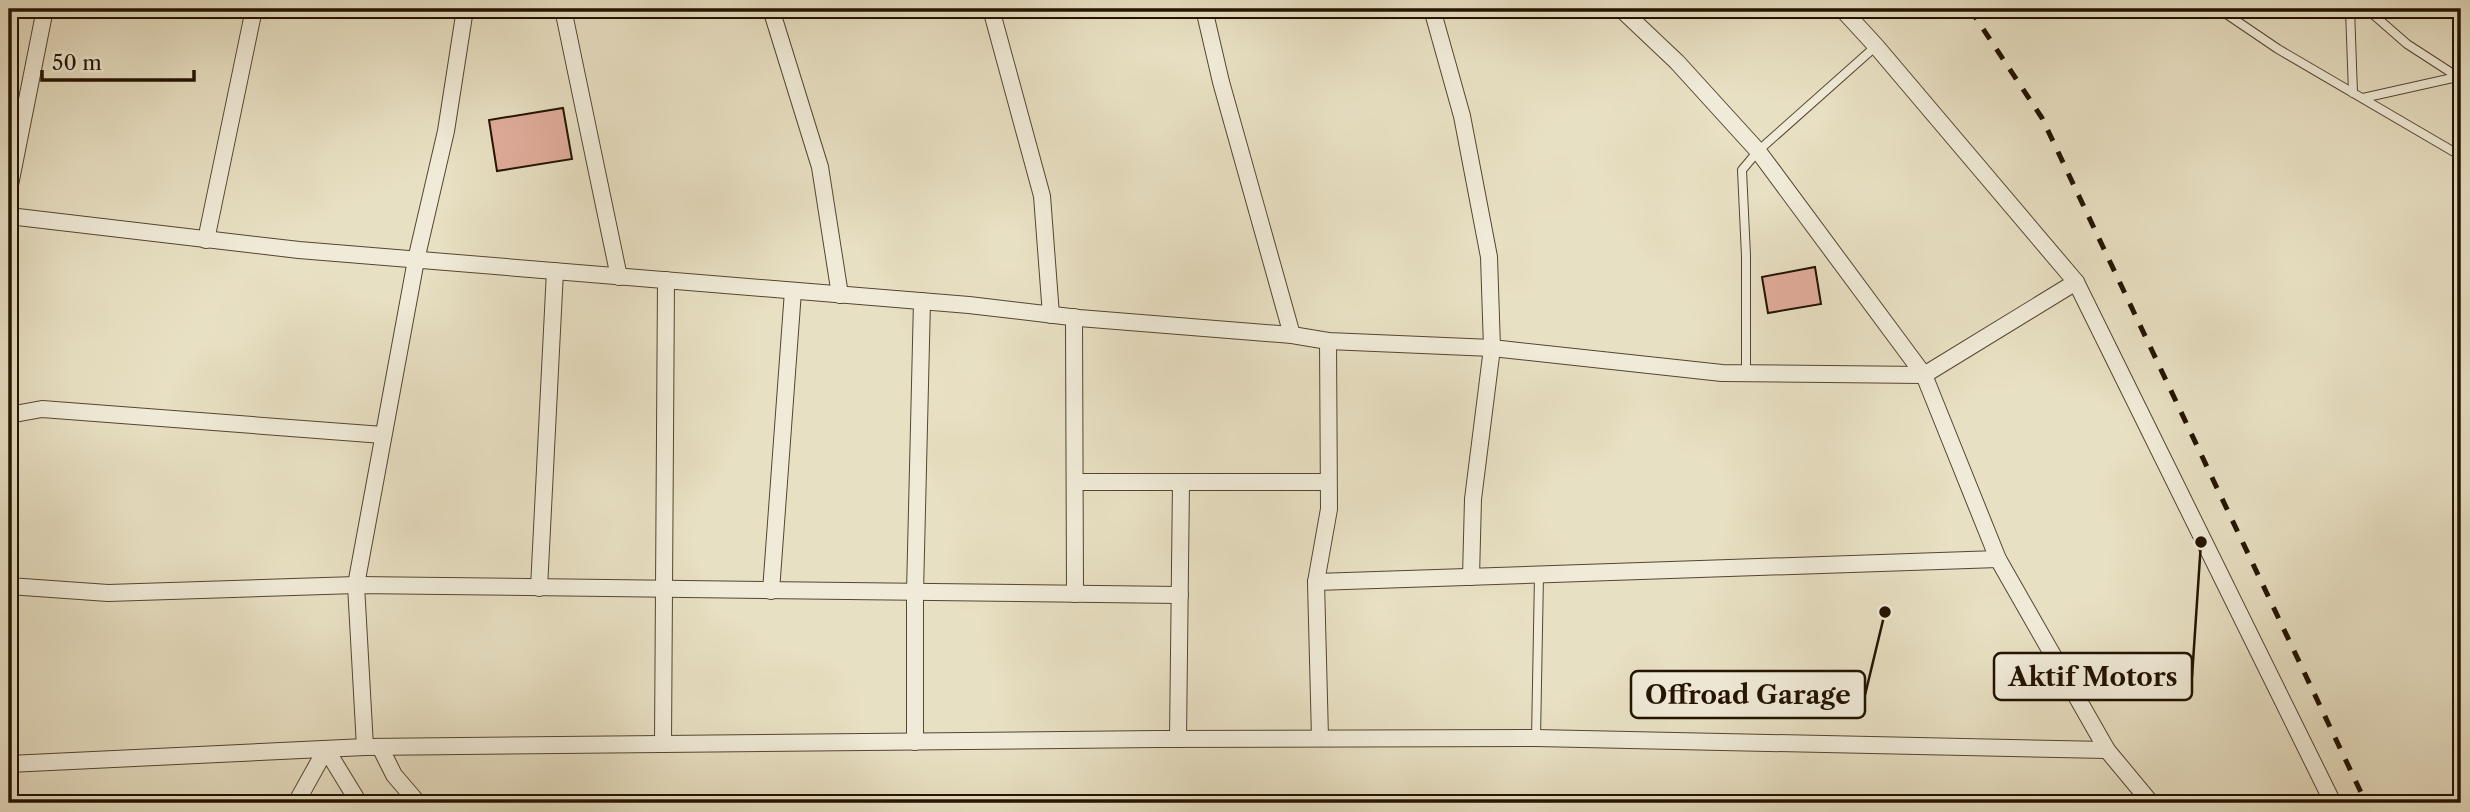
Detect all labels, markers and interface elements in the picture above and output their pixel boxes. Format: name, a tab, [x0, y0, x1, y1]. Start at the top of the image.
scale bar	[42, 38, 194, 82]
text: 50 m	[52, 50, 102, 75]
callout: Aktif Motors	[1994, 653, 2192, 700]
text: Aktif Motors	[2007, 661, 2178, 693]
callout: Offroad Garage	[1631, 671, 1865, 718]
text: Offroad Garage	[1645, 679, 1851, 711]

